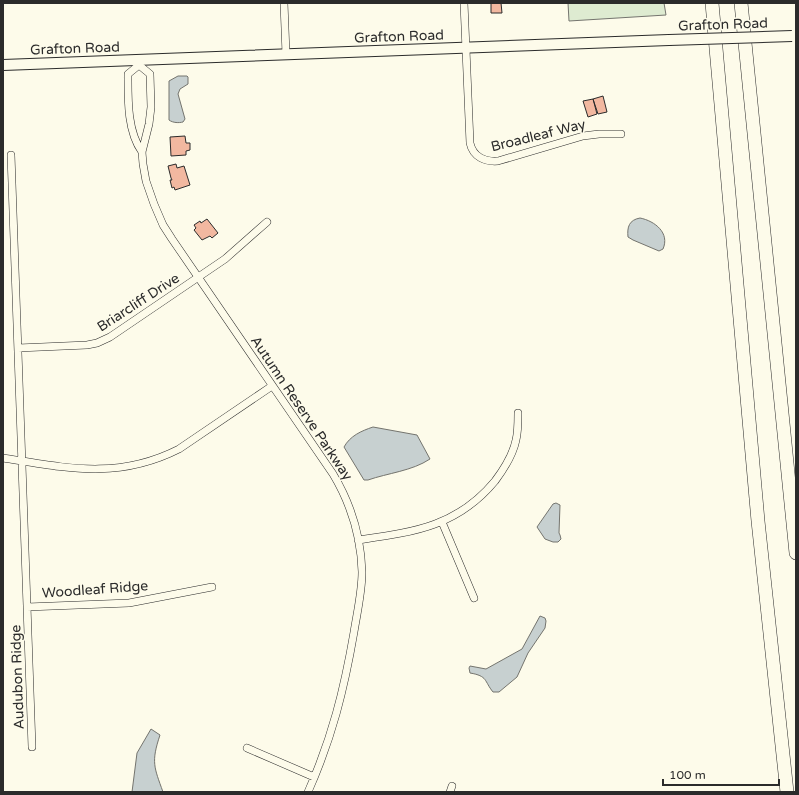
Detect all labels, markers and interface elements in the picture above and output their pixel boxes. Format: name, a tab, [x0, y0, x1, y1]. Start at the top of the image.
street label: Grafton Road	[678, 14, 768, 35]
street label: Grafton Road	[354, 26, 444, 47]
street label: Grafton Road	[30, 38, 120, 59]
street label: Broadleaf Way	[489, 115, 588, 155]
street label: Briarcliff Drive	[94, 269, 183, 335]
street label: Autumn Reserve Parkway	[247, 333, 357, 484]
street label: Woodleaf Ridge	[41, 577, 149, 602]
street label: Audubon Ridge	[7, 624, 28, 730]
scale bar	[663, 761, 779, 787]
text: 100 m	[669, 768, 706, 782]

